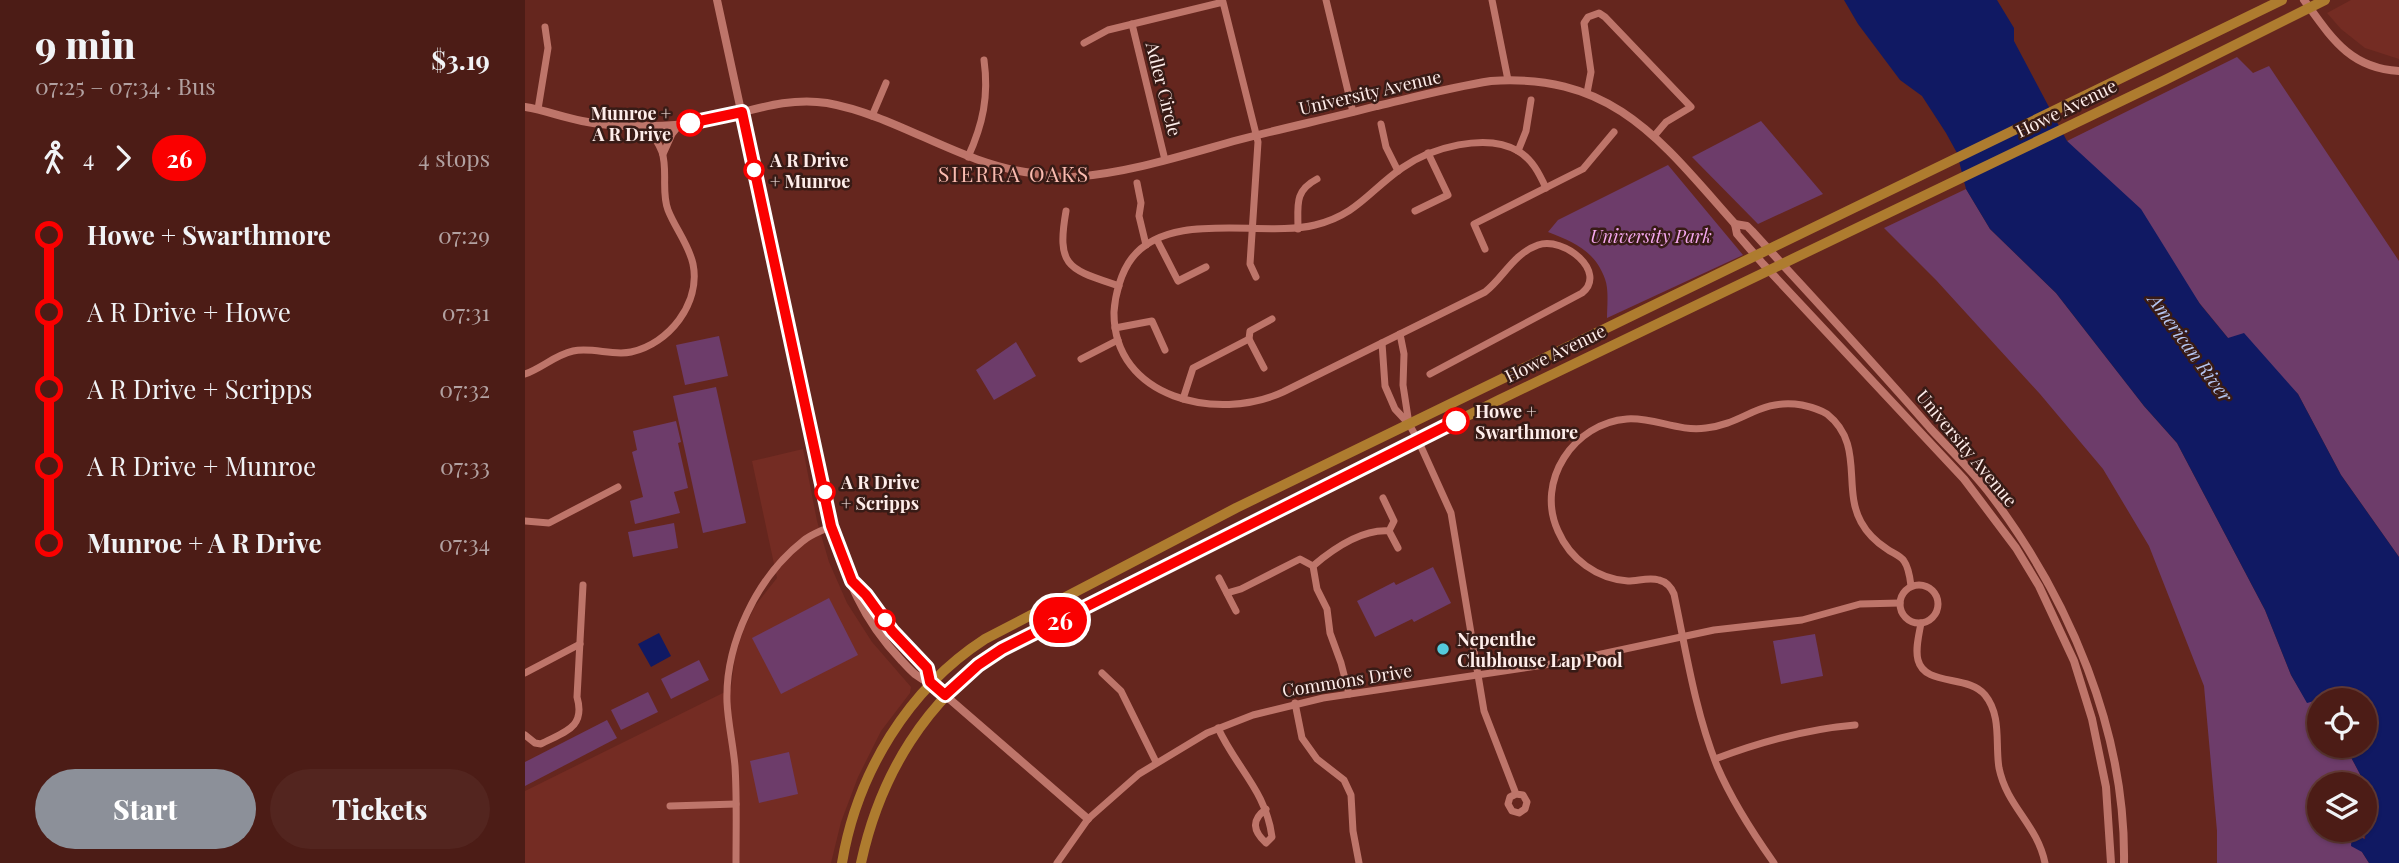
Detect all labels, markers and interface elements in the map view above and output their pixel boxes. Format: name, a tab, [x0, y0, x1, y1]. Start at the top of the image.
text: 9 min	[35, 18, 136, 69]
street label: Adler Circle	[1140, 38, 1187, 139]
text: $3.19	[431, 42, 490, 77]
street label: University Avenue	[1296, 64, 1444, 120]
text: 07:25 – 07:34 · Bus	[35, 70, 216, 101]
street label: Howe Avenue	[2012, 73, 2120, 143]
place label: Munroe + A R Drive	[591, 101, 671, 146]
marker: Munroe + A R Drive	[677, 110, 703, 136]
icon: walk	[35, 139, 73, 177]
icon: forward	[104, 139, 142, 177]
text: 4	[83, 142, 94, 173]
text: 26	[166, 142, 192, 174]
text: 4 stops	[418, 142, 490, 173]
place label: A R Drive + Munroe	[769, 148, 850, 193]
district label: SIERRA OAKS	[938, 159, 1090, 187]
marker: A R Drive + Munroe	[744, 160, 764, 180]
text: Howe + Swarthmore	[87, 217, 331, 252]
text: 07:29	[438, 219, 490, 250]
park label: University Park	[1590, 224, 1712, 248]
water label: American River	[2142, 286, 2240, 407]
text: A R Drive + Howe	[87, 294, 291, 329]
text: 07:31	[442, 296, 490, 327]
street label: Howe Avenue	[1501, 318, 1609, 388]
text: A R Drive + Scripps	[87, 371, 312, 406]
text: 07:32	[439, 373, 490, 404]
street label: University Avenue	[1911, 385, 2023, 511]
place label: Howe + Swarthmore	[1475, 399, 1578, 444]
marker: Howe + Swarthmore	[1443, 408, 1469, 434]
text: A R Drive + Munroe	[87, 448, 316, 483]
text: 07:33	[440, 450, 490, 481]
place label: A R Drive + Scripps	[840, 470, 920, 515]
marker: A R Drive + Scripps	[815, 482, 835, 502]
text: Munroe + A R Drive	[87, 525, 322, 560]
text: 07:34	[439, 527, 490, 558]
line badge: 26	[1029, 597, 1091, 643]
text: 26	[1047, 604, 1073, 636]
unlabelled marker	[875, 610, 895, 630]
place label: Nepenthe Clubhouse Lap Pool	[1457, 627, 1623, 672]
marker: Nepenthe Clubhouse Lap Pool	[1435, 641, 1451, 657]
street label: Commons Drive	[1280, 658, 1414, 702]
map controls	[2307, 688, 2377, 842]
button: locate	[2307, 688, 2377, 758]
button: Start	[35, 769, 256, 849]
button: Tickets	[270, 769, 490, 849]
button: layers	[2307, 772, 2377, 842]

